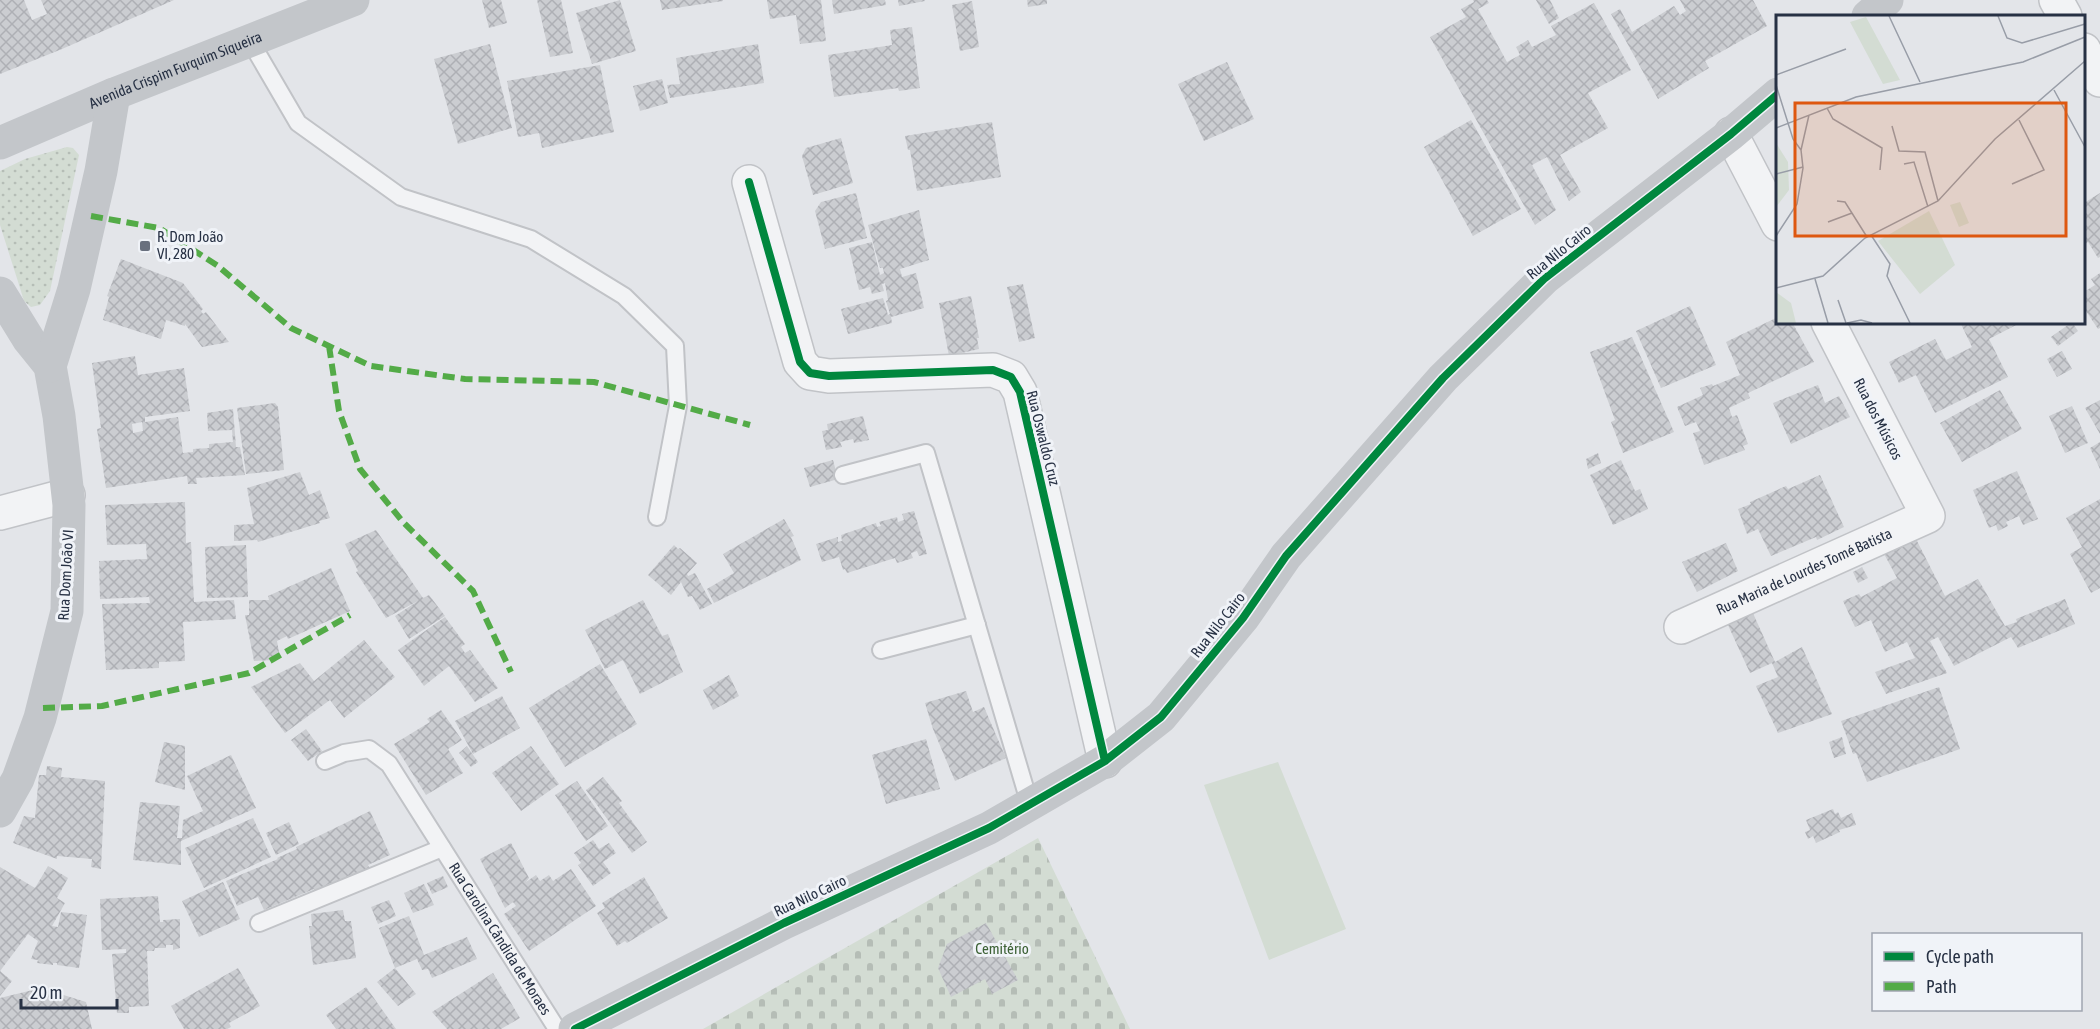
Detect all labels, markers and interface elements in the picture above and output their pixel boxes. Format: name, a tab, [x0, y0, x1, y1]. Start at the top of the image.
inset map	[1776, 15, 2085, 324]
street label: Avenida Crispim Furquim Siqueira	[86, 28, 264, 112]
street label: Rua Nilo Cairo	[1523, 221, 1594, 283]
place label: R. Dom João VI, 280	[157, 228, 223, 262]
marker: R. Dom João VI, 280	[138, 239, 152, 253]
street label: Rua dos Músicos	[1851, 375, 1906, 462]
street label: Rua Oswaldo Cruz	[1023, 389, 1064, 488]
street label: Rua Maria de Lourdes Tomé Batista	[1714, 524, 1894, 618]
street label: Rua Dom João VI	[55, 529, 76, 621]
street label: Rua Nilo Cairo	[1187, 589, 1248, 661]
street label: Rua Carolina Cândida de Moraes	[446, 859, 555, 1018]
street label: Rua Nilo Cairo	[771, 871, 849, 920]
legend	[1872, 933, 2082, 1011]
park label: Cemitério	[975, 940, 1029, 957]
text: Cycle path	[1926, 946, 1994, 967]
scale bar	[21, 972, 117, 1010]
text: Path	[1926, 976, 1957, 997]
text: 20 m	[30, 982, 62, 1003]

